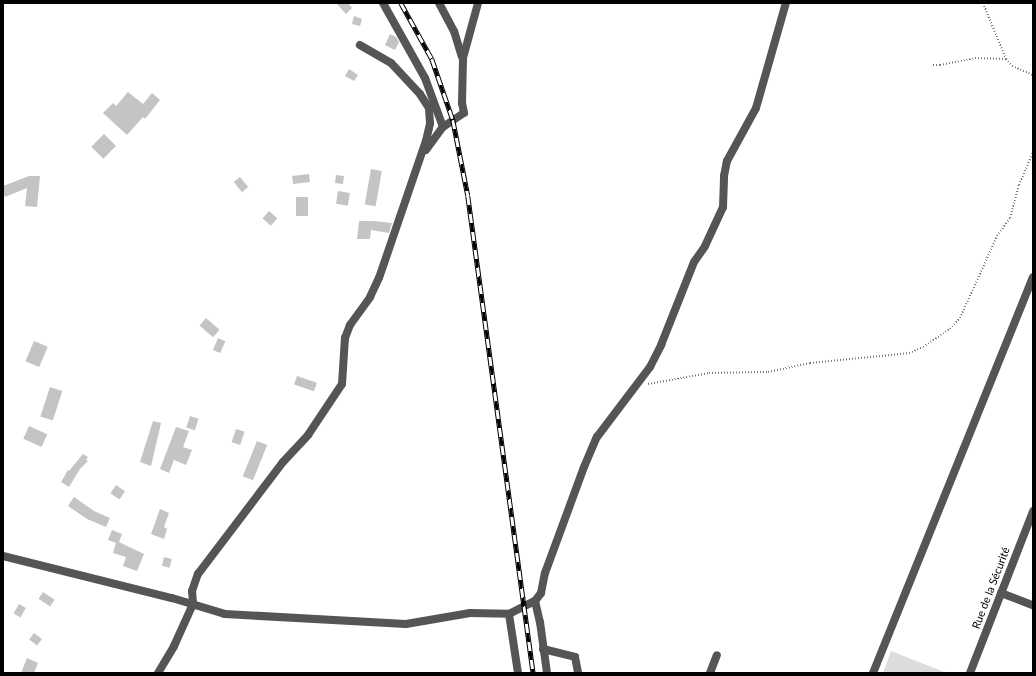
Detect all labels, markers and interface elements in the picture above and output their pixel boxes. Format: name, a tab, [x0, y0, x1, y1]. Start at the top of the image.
street label: Rue de la Sécurité	[969, 545, 1013, 631]

